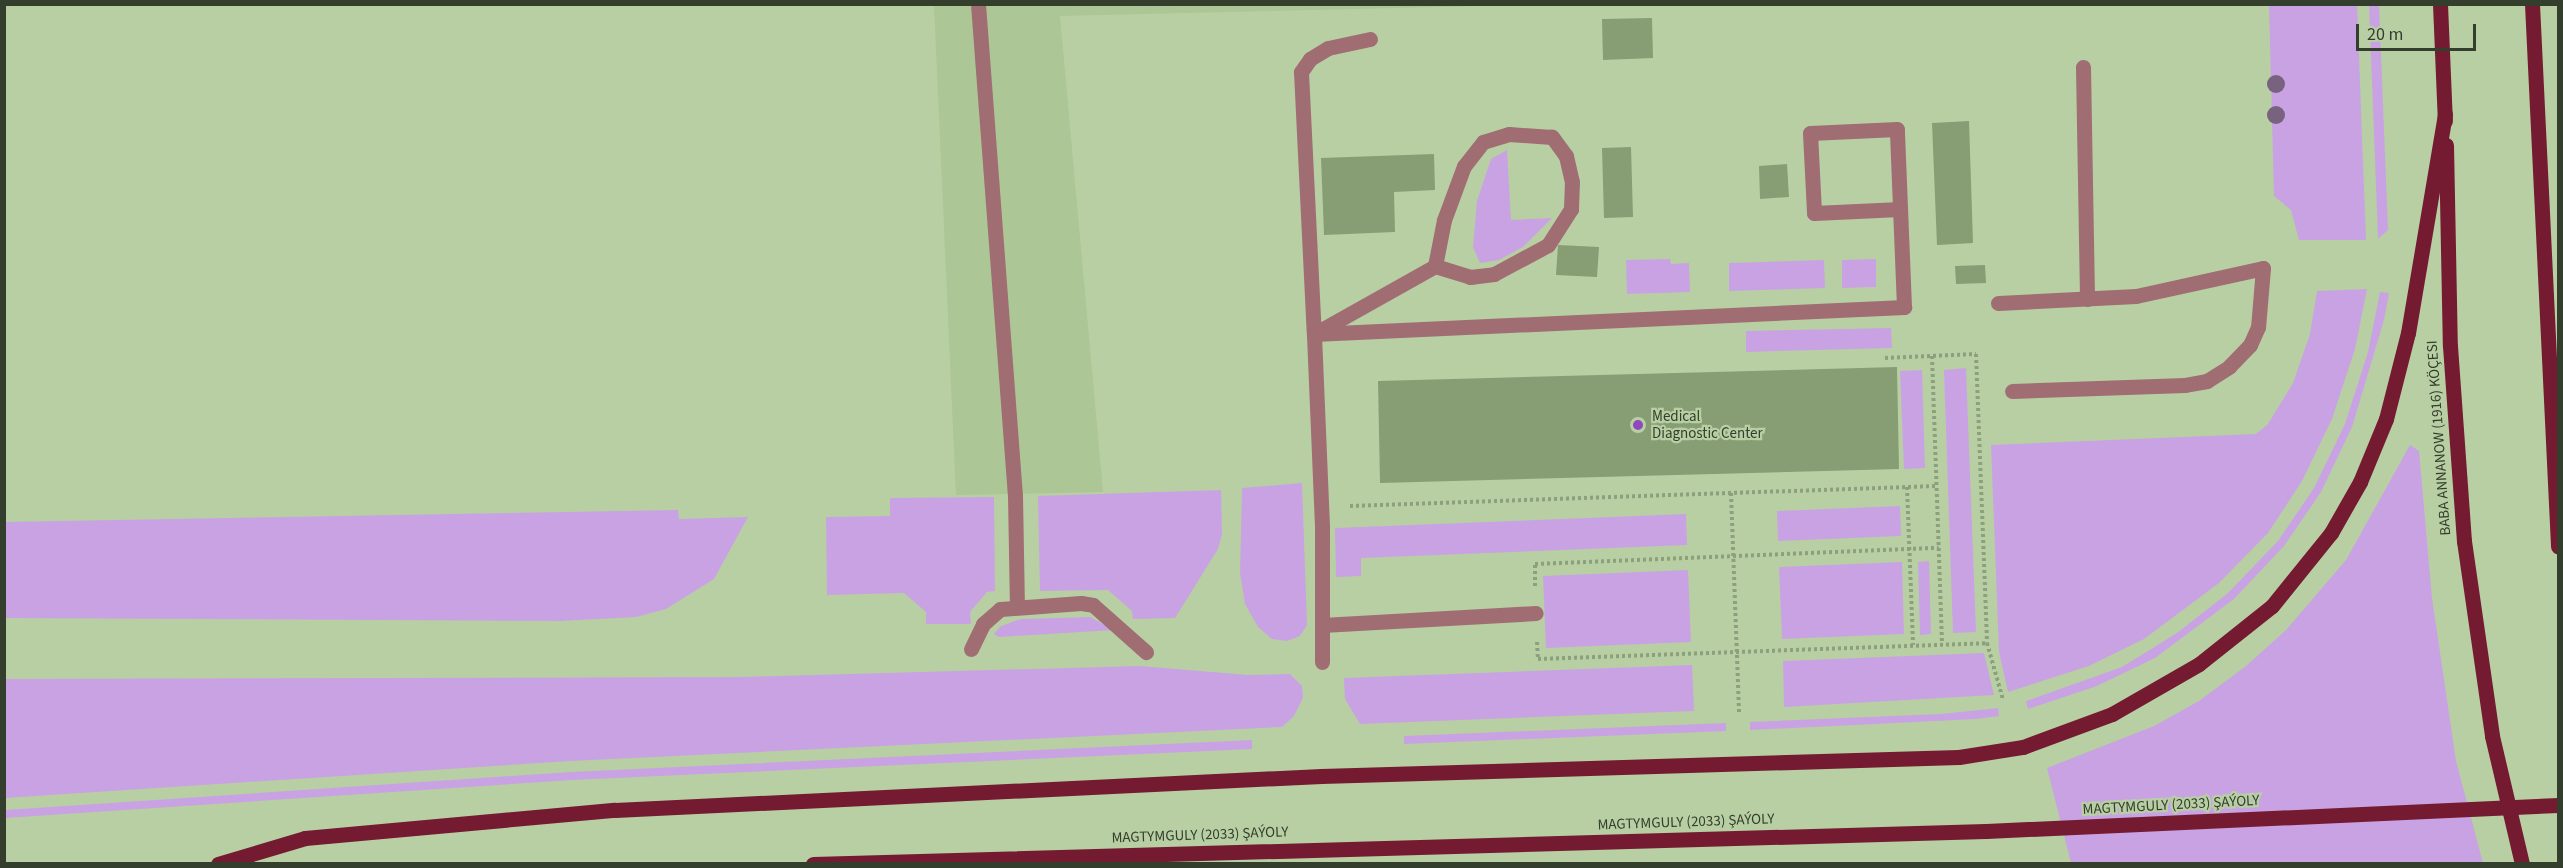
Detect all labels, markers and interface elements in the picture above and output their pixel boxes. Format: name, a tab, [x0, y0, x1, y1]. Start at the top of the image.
scale bar	[2359, 12, 2479, 50]
text: 20 m	[2367, 22, 2403, 47]
street label: BABA ANNANOW (1916) KÖÇESI	[2423, 340, 2455, 536]
place label: Medical Diagnostic Center	[1652, 407, 1763, 442]
marker: Medical Diagnostic Center	[1629, 416, 1647, 434]
street label: MAGTYMGULY (2033) ŞAÝOLY	[2082, 791, 2260, 819]
street label: MAGTYMGULY (2033) ŞAÝOLY	[1597, 810, 1775, 834]
street label: MAGTYMGULY (2033) ŞAÝOLY	[1111, 823, 1289, 847]

